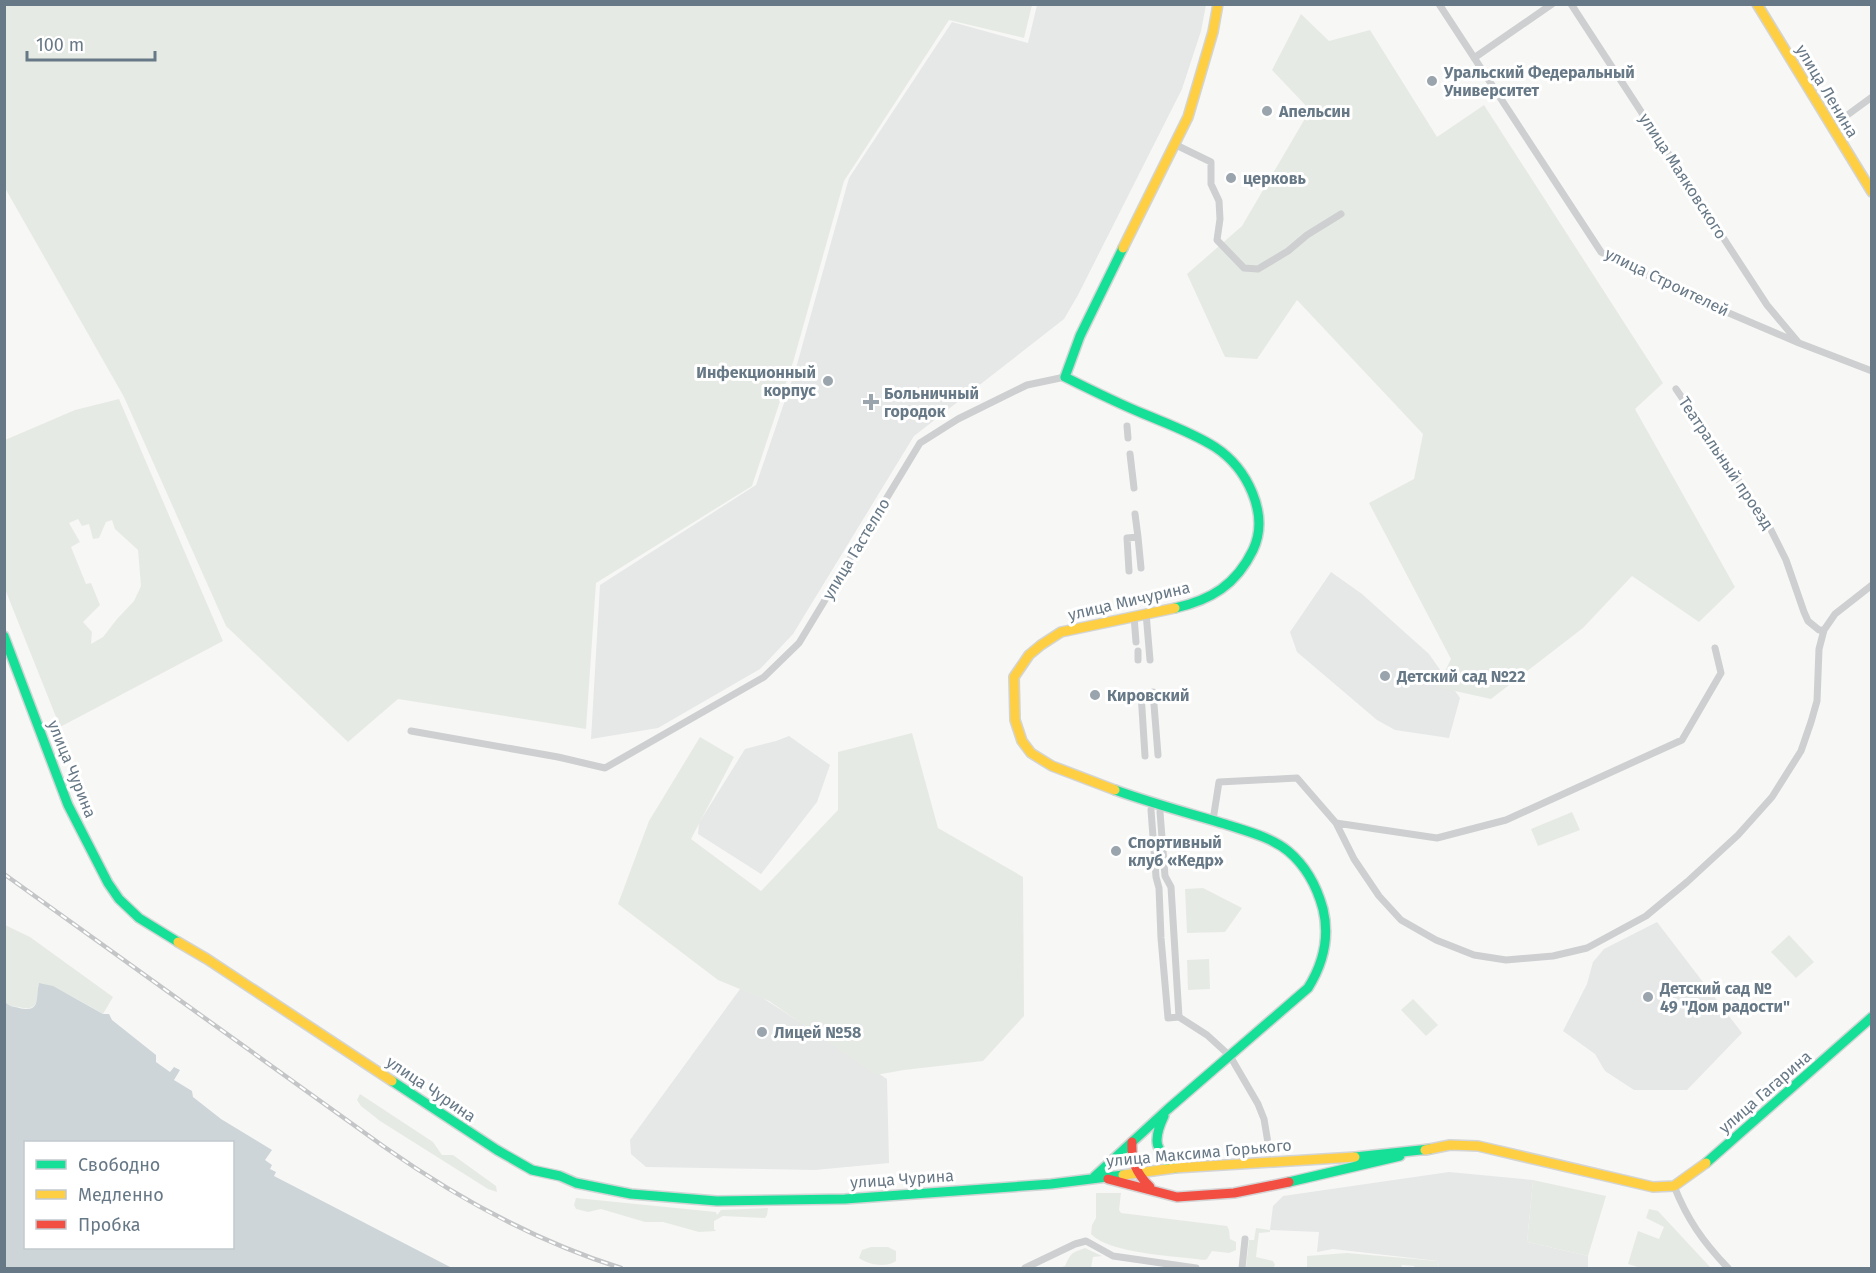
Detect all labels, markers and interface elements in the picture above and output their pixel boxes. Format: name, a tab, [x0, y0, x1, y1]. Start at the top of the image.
scale bar	[27, 24, 154, 62]
text: 100 m	[36, 34, 84, 56]
street label: улица Ленина	[1792, 41, 1862, 141]
place label: Уральский Федеральный Университет	[1443, 63, 1635, 100]
marker: Уральский Федеральный Университет	[1425, 74, 1439, 88]
place label: Апельсин	[1278, 102, 1350, 121]
marker: Апельсин	[1260, 104, 1274, 118]
street label: улица Маяковского	[1635, 110, 1731, 242]
place label: церковь	[1243, 169, 1307, 188]
marker: церковь	[1224, 171, 1238, 185]
street label: улица Строителей	[1602, 244, 1732, 320]
place label: Инфекционный корпус	[696, 363, 816, 400]
marker: Инфекционный корпус	[821, 374, 835, 388]
place label: Больничный городок	[884, 384, 979, 421]
marker: Больничный городок	[862, 393, 880, 411]
street label: Театральный проезд	[1675, 393, 1777, 533]
street label: улица Гастелло	[818, 495, 894, 603]
street label: улица Мичурина	[1066, 578, 1192, 624]
place label: Детский сад №22	[1396, 667, 1525, 686]
marker: Детский сад №22	[1378, 669, 1392, 683]
place label: Кировский	[1107, 686, 1189, 705]
marker: Кировский	[1088, 688, 1102, 702]
street label: улица Чурина	[44, 717, 100, 821]
place label: Спортивный клуб «Кедр»	[1128, 833, 1224, 870]
marker: Спортивный клуб «Кедр»	[1109, 844, 1123, 858]
place label: Детский сад № 49 "Дом радости"	[1659, 979, 1790, 1016]
marker: Детский сад № 49 "Дом радости"	[1641, 990, 1655, 1004]
place label: Лицей №58	[774, 1023, 861, 1042]
marker: Лицей №58	[755, 1025, 769, 1039]
street label: улица Гагарина	[1715, 1047, 1815, 1137]
street label: улица Чурина	[383, 1052, 479, 1126]
street label: улица Максима Горького	[1106, 1135, 1292, 1171]
legend	[24, 1141, 234, 1249]
text: Свободно	[78, 1154, 160, 1176]
street label: улица Чурина	[850, 1166, 954, 1192]
text: Медленно	[78, 1184, 164, 1206]
text: Пробка	[78, 1214, 141, 1236]

